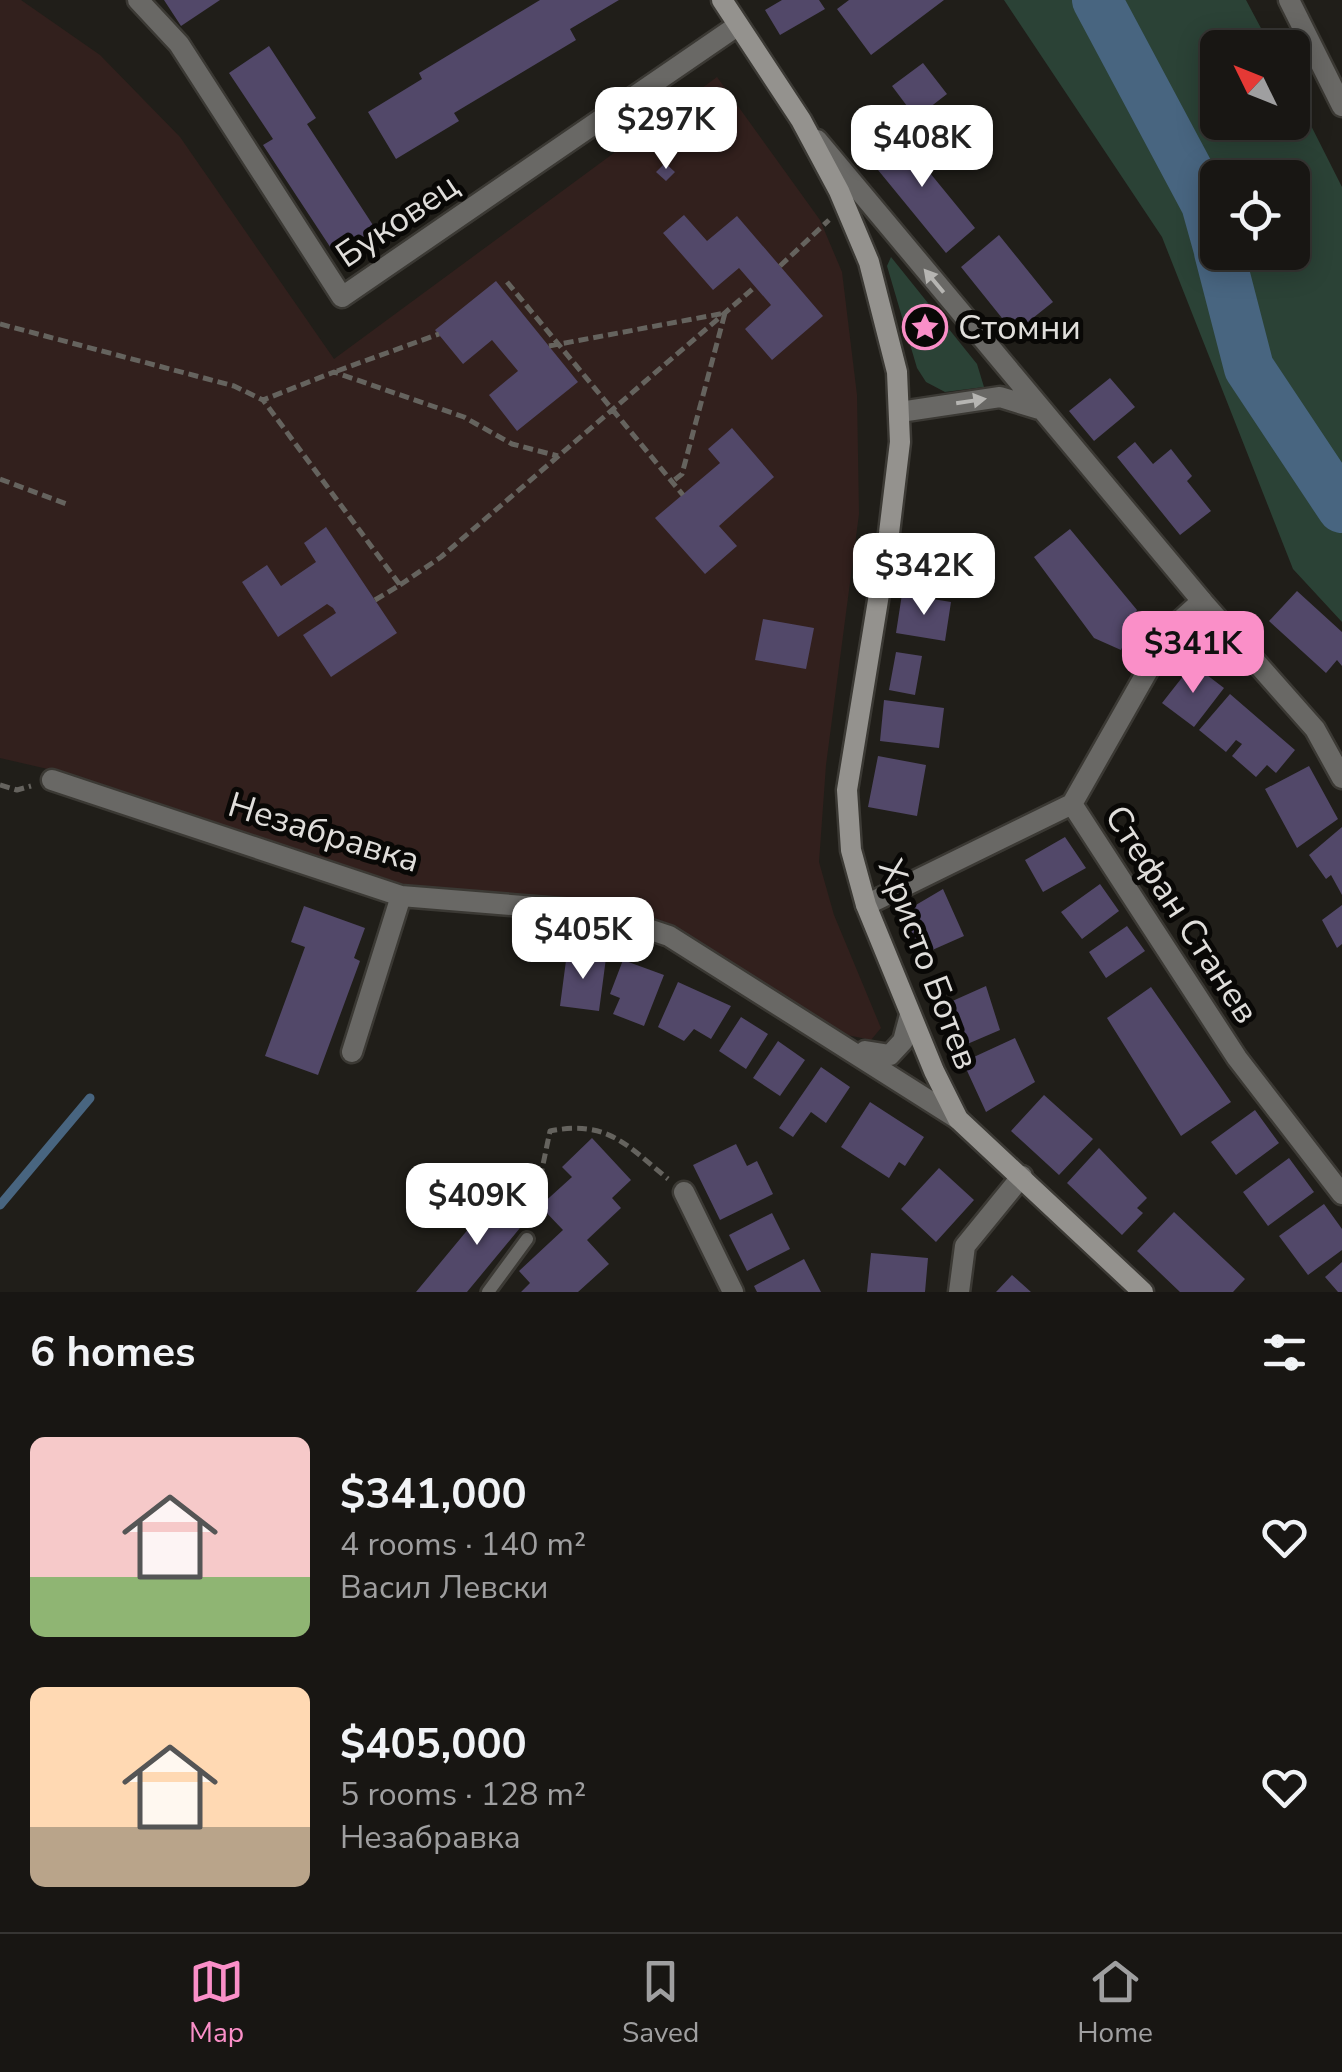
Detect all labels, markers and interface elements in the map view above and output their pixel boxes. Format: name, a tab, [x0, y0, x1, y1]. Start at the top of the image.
north arrow	[1200, 30, 1310, 140]
map controls	[1200, 30, 1310, 270]
pin: $297K	[596, 87, 736, 172]
text: $297K	[617, 98, 715, 141]
pin: $408K	[852, 105, 992, 190]
text: $408K	[873, 116, 971, 159]
button: locate	[1200, 160, 1310, 270]
street label: Буковец	[327, 162, 468, 279]
one-way arrow	[924, 268, 945, 293]
place icon: Стомни	[902, 304, 948, 350]
place label: Стомни	[958, 304, 1081, 351]
one-way arrow	[956, 393, 988, 409]
pin: $342K	[854, 533, 994, 618]
text: $342K	[875, 544, 973, 587]
pin: $341K	[1123, 611, 1263, 696]
text: $341K	[1144, 622, 1242, 665]
street label: Незабравка	[222, 781, 425, 884]
street label: Стефан Станев	[1094, 796, 1270, 1032]
street label: Христо Ботев	[867, 852, 990, 1076]
pin: $405K	[513, 897, 653, 982]
text: $405K	[534, 908, 632, 951]
pin: $409K	[407, 1163, 547, 1248]
text: $409K	[428, 1174, 526, 1217]
text: 6 homes	[30, 1324, 195, 1381]
icon: filters	[1257, 1325, 1312, 1380]
text: $341,000	[340, 1466, 527, 1523]
icon: home	[110, 1477, 230, 1597]
icon: heart	[1257, 1510, 1312, 1565]
text: 4 rooms · 140 m²	[340, 1523, 586, 1566]
text: Васил Левски	[340, 1566, 549, 1609]
text: $405,000	[340, 1716, 527, 1773]
icon: home	[110, 1727, 230, 1847]
icon: heart	[1257, 1760, 1312, 1815]
text: 5 rooms · 128 m²	[340, 1773, 586, 1816]
text: Незабравка	[340, 1816, 521, 1859]
tab: Map	[189, 1954, 244, 2052]
tab: Saved	[622, 1954, 699, 2052]
tab: Home	[1077, 1954, 1153, 2052]

